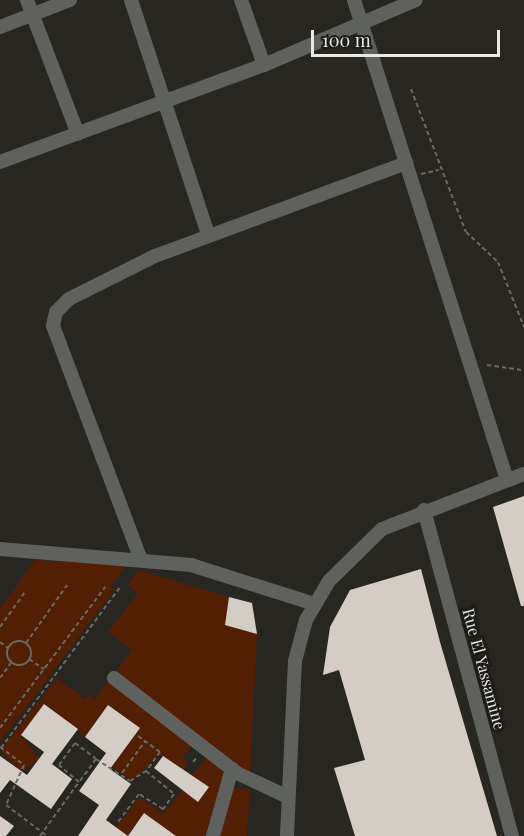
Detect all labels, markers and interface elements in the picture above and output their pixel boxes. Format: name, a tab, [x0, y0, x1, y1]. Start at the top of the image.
scale bar	[314, 18, 503, 56]
text: 100 m	[322, 28, 371, 52]
street label: Rue El Yassamine	[459, 606, 509, 732]

